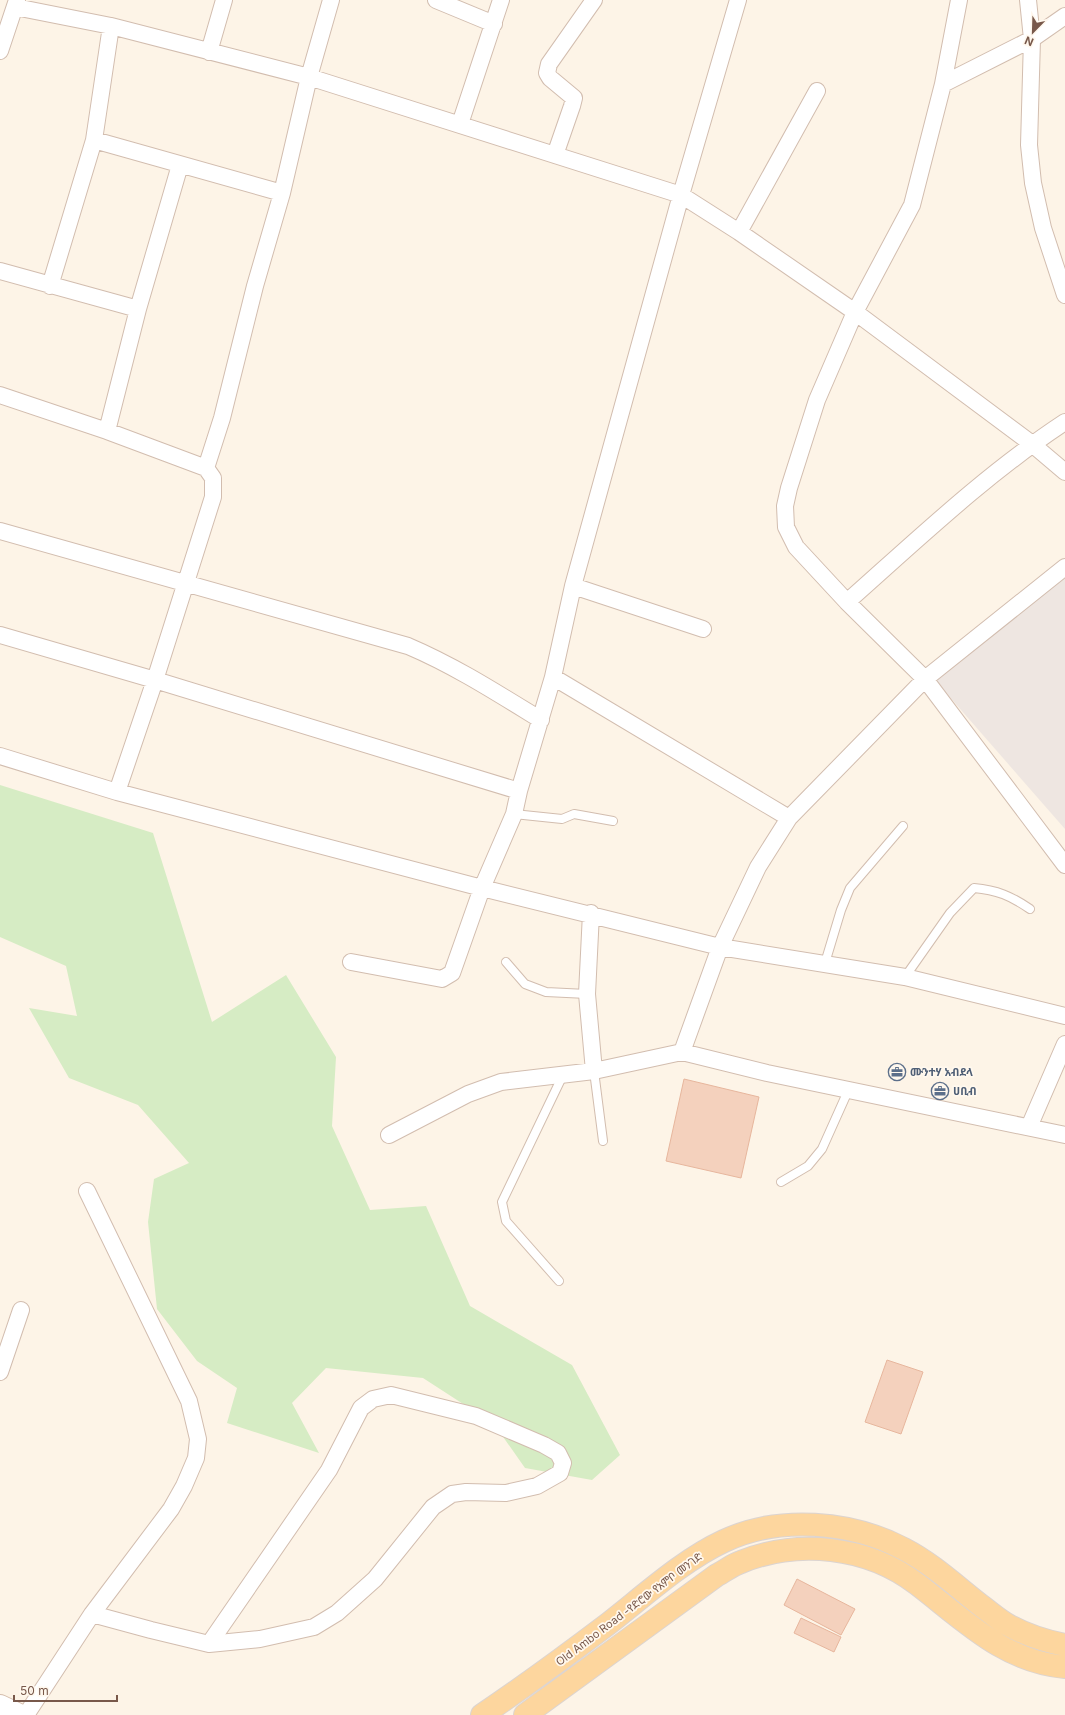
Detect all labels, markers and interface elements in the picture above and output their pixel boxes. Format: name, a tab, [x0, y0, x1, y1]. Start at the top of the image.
north arrow	[1013, 12, 1053, 52]
text: N	[1022, 33, 1036, 49]
office icon: ሙንተሃ አብደላ	[887, 1062, 907, 1082]
place label: ሙንተሃ አብደላ	[910, 1065, 973, 1079]
office icon: ሀቢብ	[930, 1081, 950, 1101]
place label: ሀቢብ	[953, 1084, 977, 1098]
street label: Old Ambo Road -የድሮው የአምቦ መንገድ	[553, 1549, 705, 1669]
scale bar	[14, 1677, 117, 1703]
text: 50 m	[20, 1683, 49, 1698]

